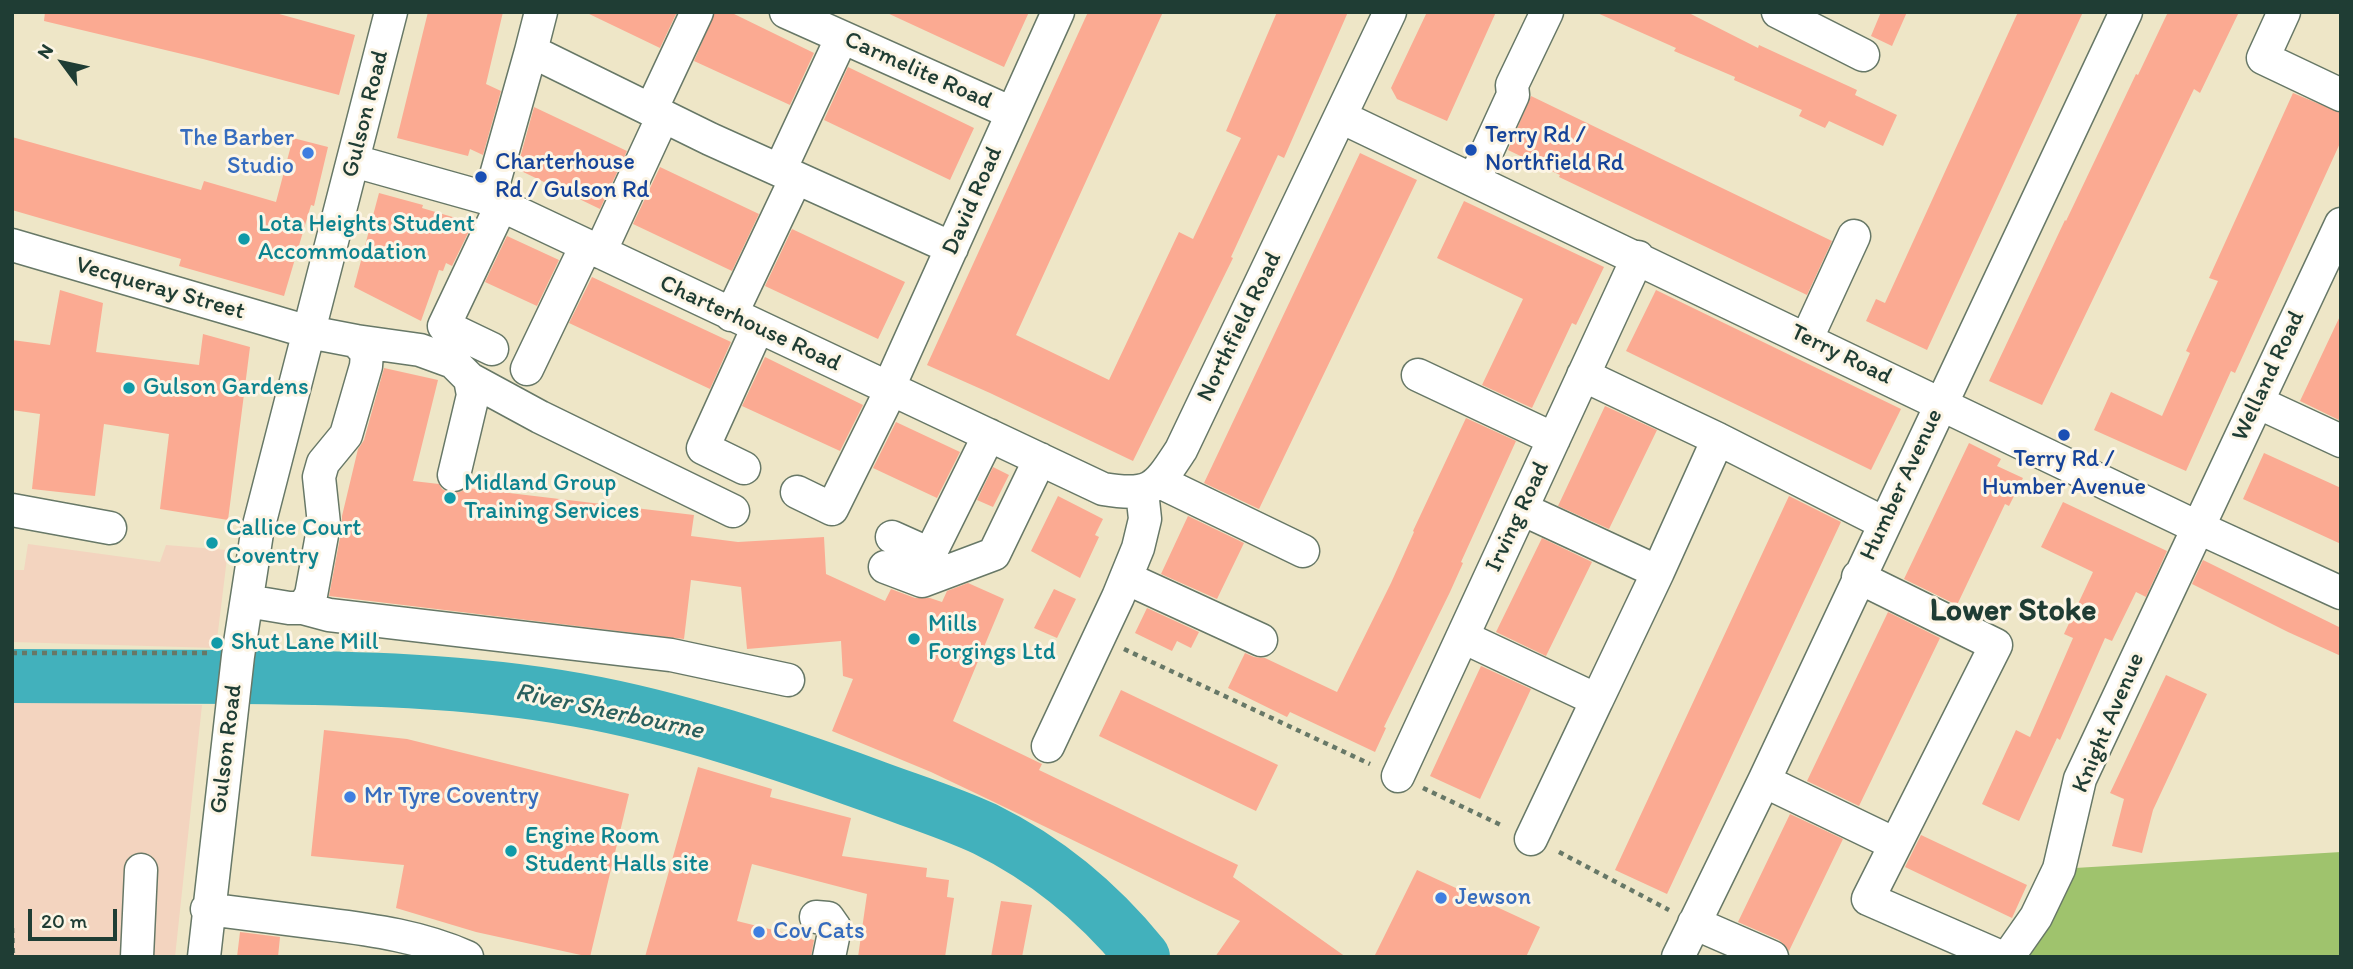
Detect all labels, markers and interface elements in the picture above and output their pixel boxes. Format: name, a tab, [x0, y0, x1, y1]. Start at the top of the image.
street label: Carmelite Road	[840, 26, 996, 116]
north arrow	[28, 28, 98, 98]
text: N	[32, 40, 58, 63]
street label: Gulson Road	[336, 47, 396, 181]
place label: Terry Rd / Northfield Rd	[1485, 122, 1624, 178]
place label: The Barber Studio	[180, 125, 294, 181]
street label: David Road	[936, 142, 1010, 260]
marker: Terry Rd / Northfield Rd	[1463, 142, 1479, 158]
marker: The Barber Studio	[300, 145, 316, 161]
place label: Charterhouse Rd / Gulson Rd	[495, 149, 650, 205]
marker: Charterhouse Rd / Gulson Rd	[473, 169, 489, 185]
place label: Lota Heights Student Accommodation	[258, 211, 475, 267]
marker: Lota Heights Student Accommodation	[236, 231, 252, 247]
street label: Northfield Road	[1191, 247, 1289, 407]
street label: Vecqueray Street	[72, 251, 248, 327]
street label: Charterhouse Road	[655, 269, 845, 379]
street label: Welland Road	[2226, 306, 2312, 446]
street label: Terry Road	[1785, 318, 1897, 392]
place label: Gulson Gardens	[143, 374, 309, 402]
marker: Gulson Gardens	[121, 380, 137, 396]
street label: Humber Avenue	[1854, 405, 1950, 565]
marker: Terry Rd / Humber Avenue	[2056, 427, 2072, 443]
place label: Terry Rd / Humber Avenue	[1982, 446, 2146, 502]
street label: Irving Road	[1480, 457, 1556, 577]
place label: Midland Group Training Services	[464, 470, 639, 526]
marker: Midland Group Training Services	[442, 490, 458, 506]
place label: Callice Court Coventry	[226, 515, 361, 571]
marker: Callice Court Coventry	[204, 535, 220, 551]
district label: Lower Stoke	[1930, 593, 2096, 631]
place label: Mills Forgings Ltd	[928, 611, 1056, 667]
place label: Shut Lane Mill	[231, 629, 379, 657]
marker: Mills Forgings Ltd	[906, 631, 922, 647]
marker: Shut Lane Mill	[209, 635, 225, 651]
street label: Knight Avenue	[2067, 649, 2151, 797]
water label: River Sherbourne	[512, 677, 706, 747]
street label: Gulson Road	[205, 683, 249, 815]
place label: Mr Tyre Coventry	[364, 783, 539, 811]
marker: Mr Tyre Coventry	[342, 789, 358, 805]
place label: Engine Room Student Halls site	[525, 823, 709, 879]
marker: Engine Room Student Halls site	[503, 843, 519, 859]
place label: Jewson	[1455, 884, 1531, 912]
marker: Jewson	[1433, 890, 1449, 906]
scale bar	[32, 895, 121, 939]
text: 20 m	[41, 908, 87, 933]
place label: Cov Cats	[773, 918, 865, 946]
marker: Cov Cats	[751, 924, 767, 940]

